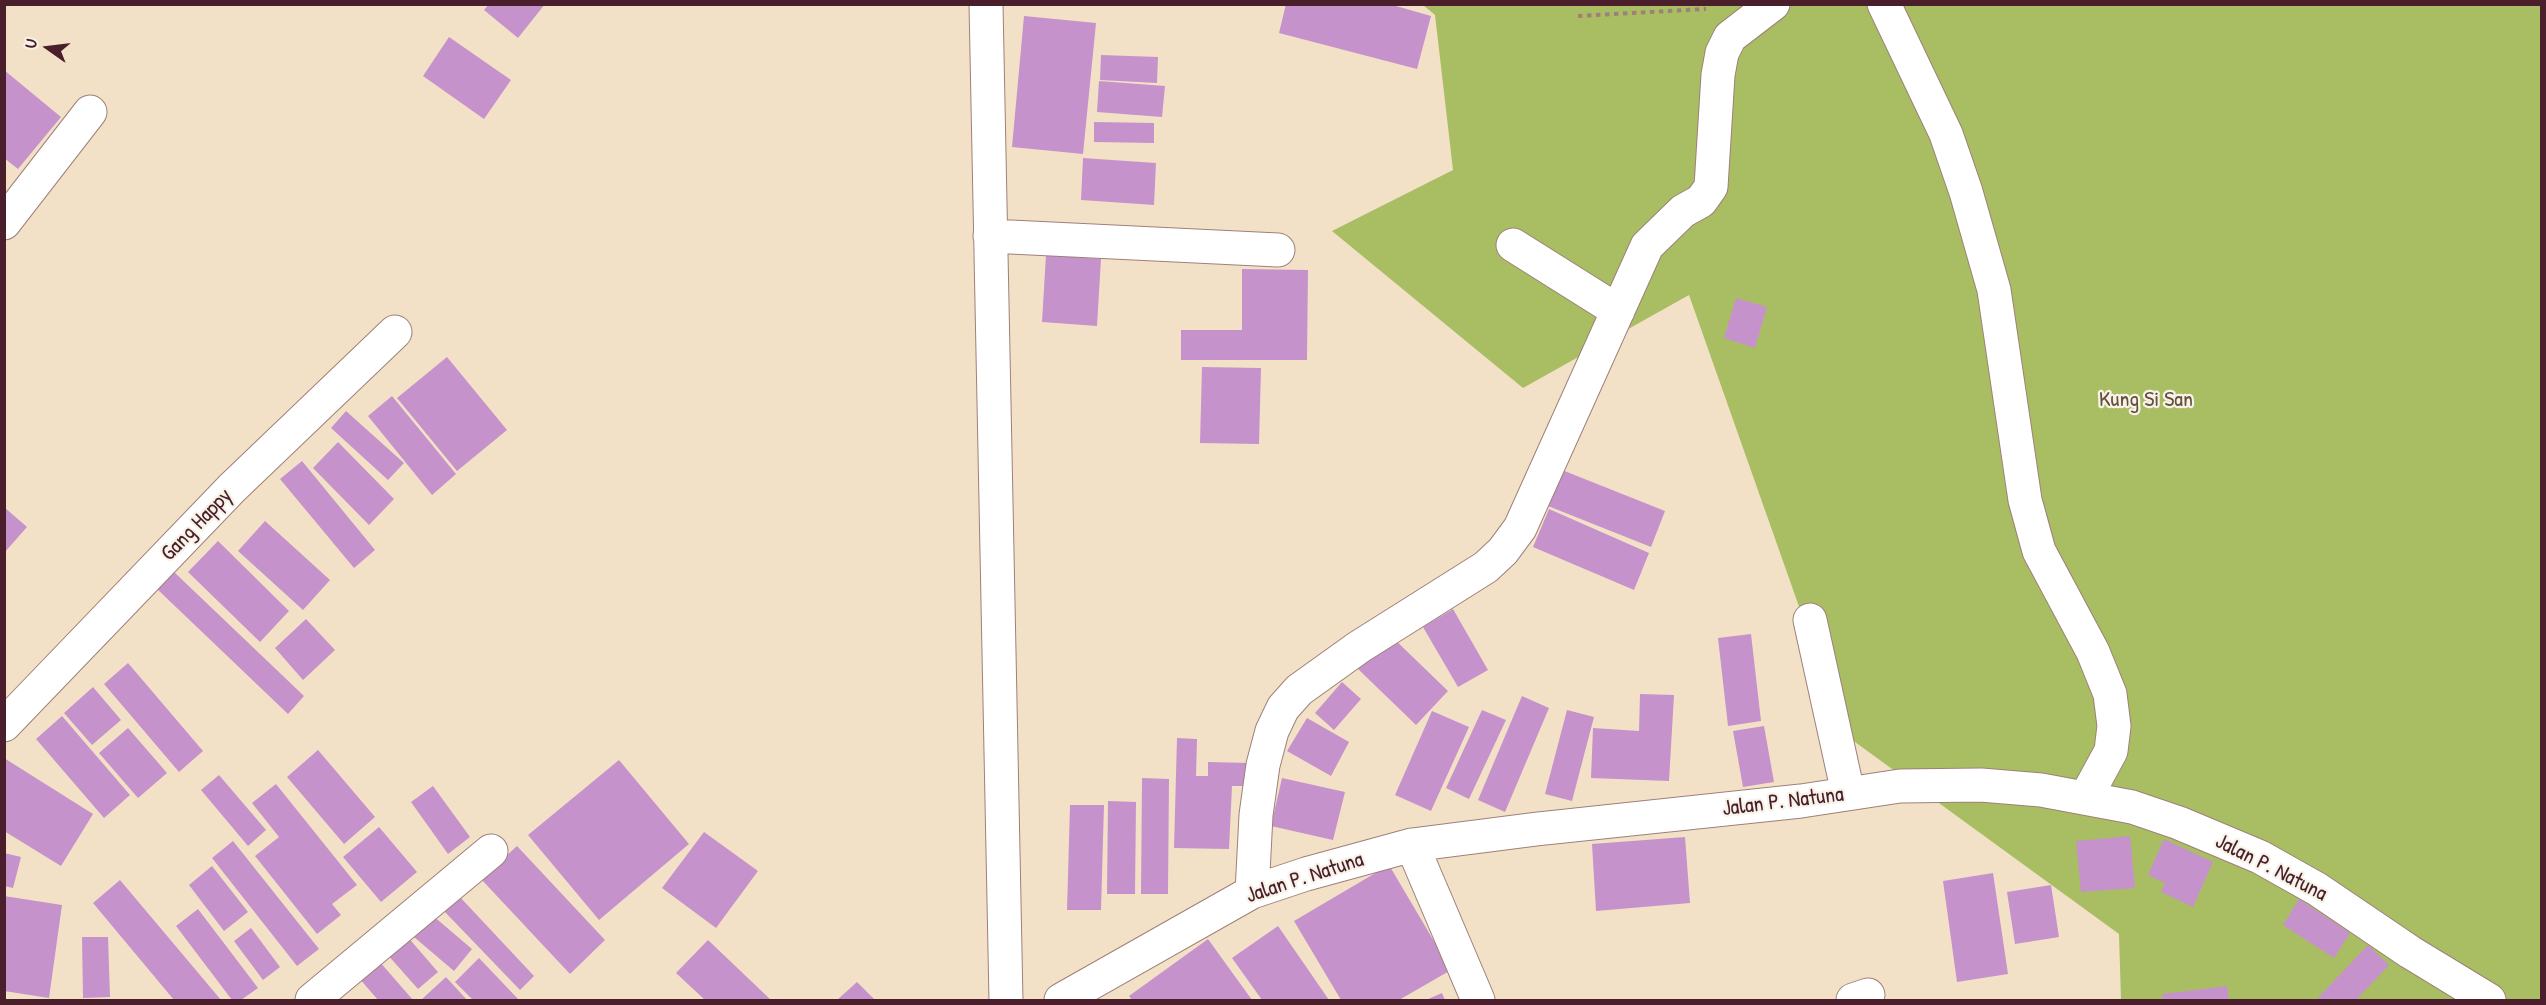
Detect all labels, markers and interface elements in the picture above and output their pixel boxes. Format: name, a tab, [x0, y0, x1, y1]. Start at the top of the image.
north arrow	[18, 18, 78, 78]
text: U	[19, 37, 42, 51]
park label: Kung Si San	[2099, 387, 2193, 413]
street label: Gang Happy	[156, 483, 238, 567]
street label: Jalan P. Natuna	[1721, 781, 1845, 823]
street label: Jalan P. Natuna	[2211, 829, 2331, 907]
street label: Jalan P. Natuna	[1243, 847, 1367, 909]

